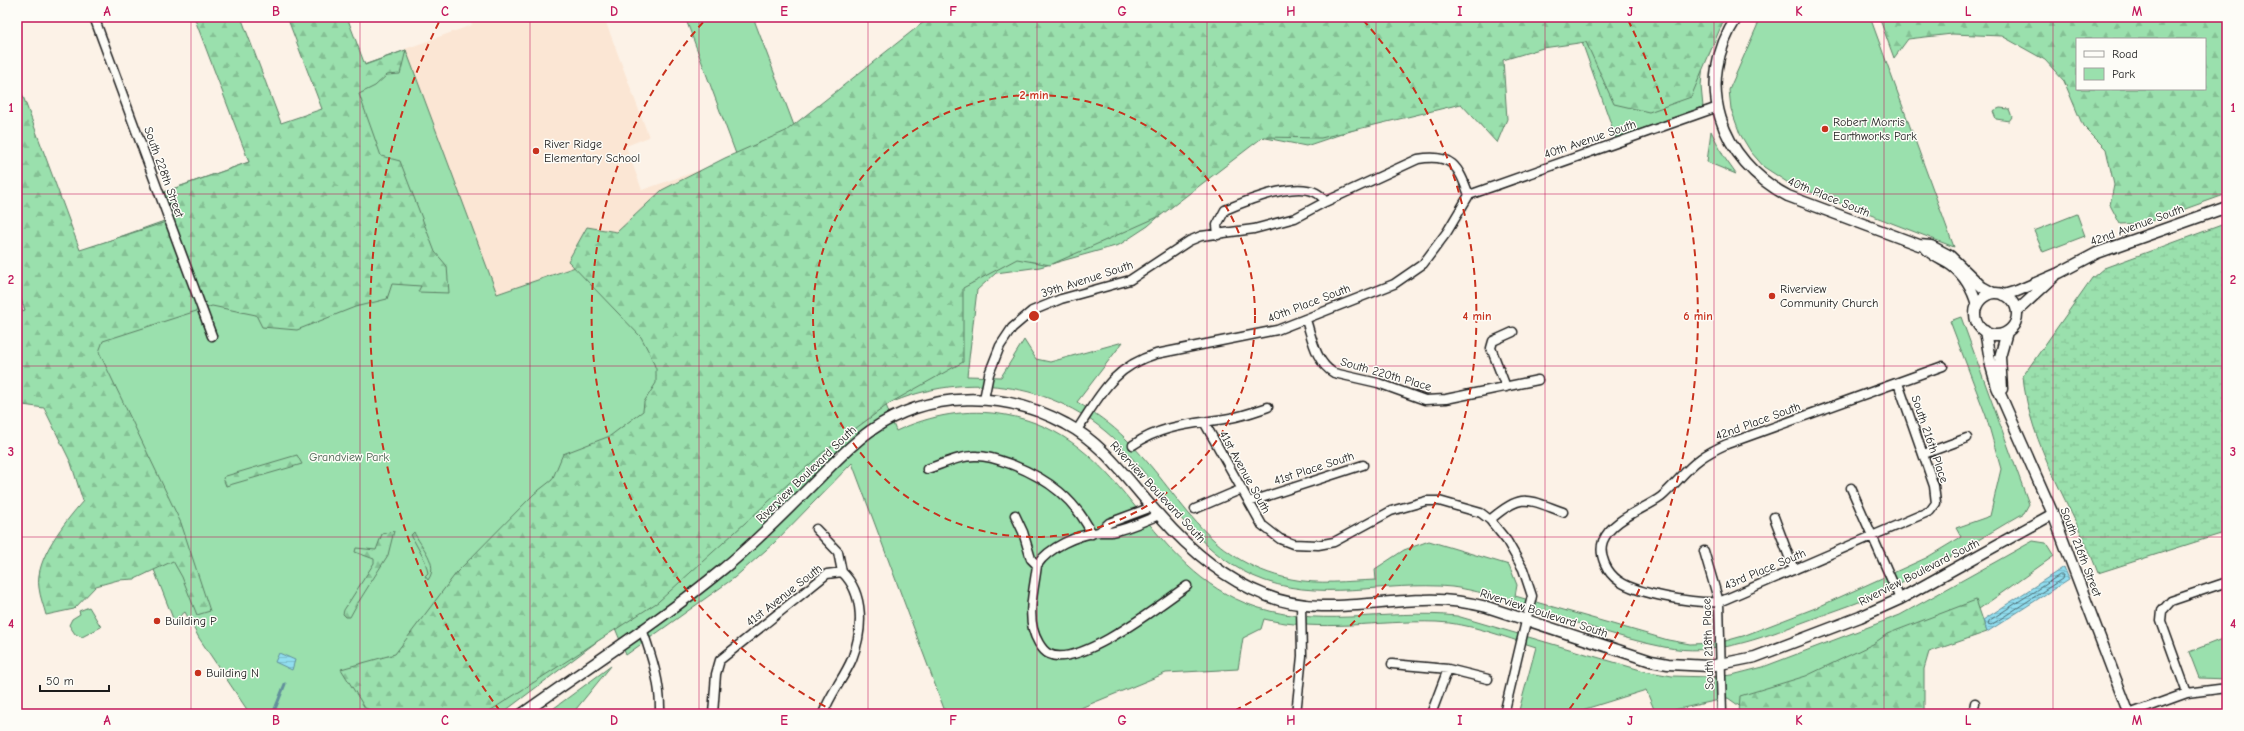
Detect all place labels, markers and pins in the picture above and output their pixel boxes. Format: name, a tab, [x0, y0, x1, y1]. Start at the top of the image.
place label: Robert Morris Earthworks Park	[1833, 115, 1917, 143]
marker: Robert Morris Earthworks Park	[1820, 124, 1830, 134]
place label: River Ridge Elementary School	[544, 137, 640, 165]
marker: River Ridge Elementary School	[531, 146, 541, 156]
place label: Riverview Community Church	[1780, 282, 1878, 310]
marker: Riverview Community Church	[1767, 291, 1777, 301]
centre of rings	[1027, 309, 1041, 323]
place label: Building P	[165, 614, 217, 628]
marker: Building P	[152, 616, 162, 626]
place label: Building N	[206, 666, 259, 680]
marker: Building N	[193, 668, 203, 678]

